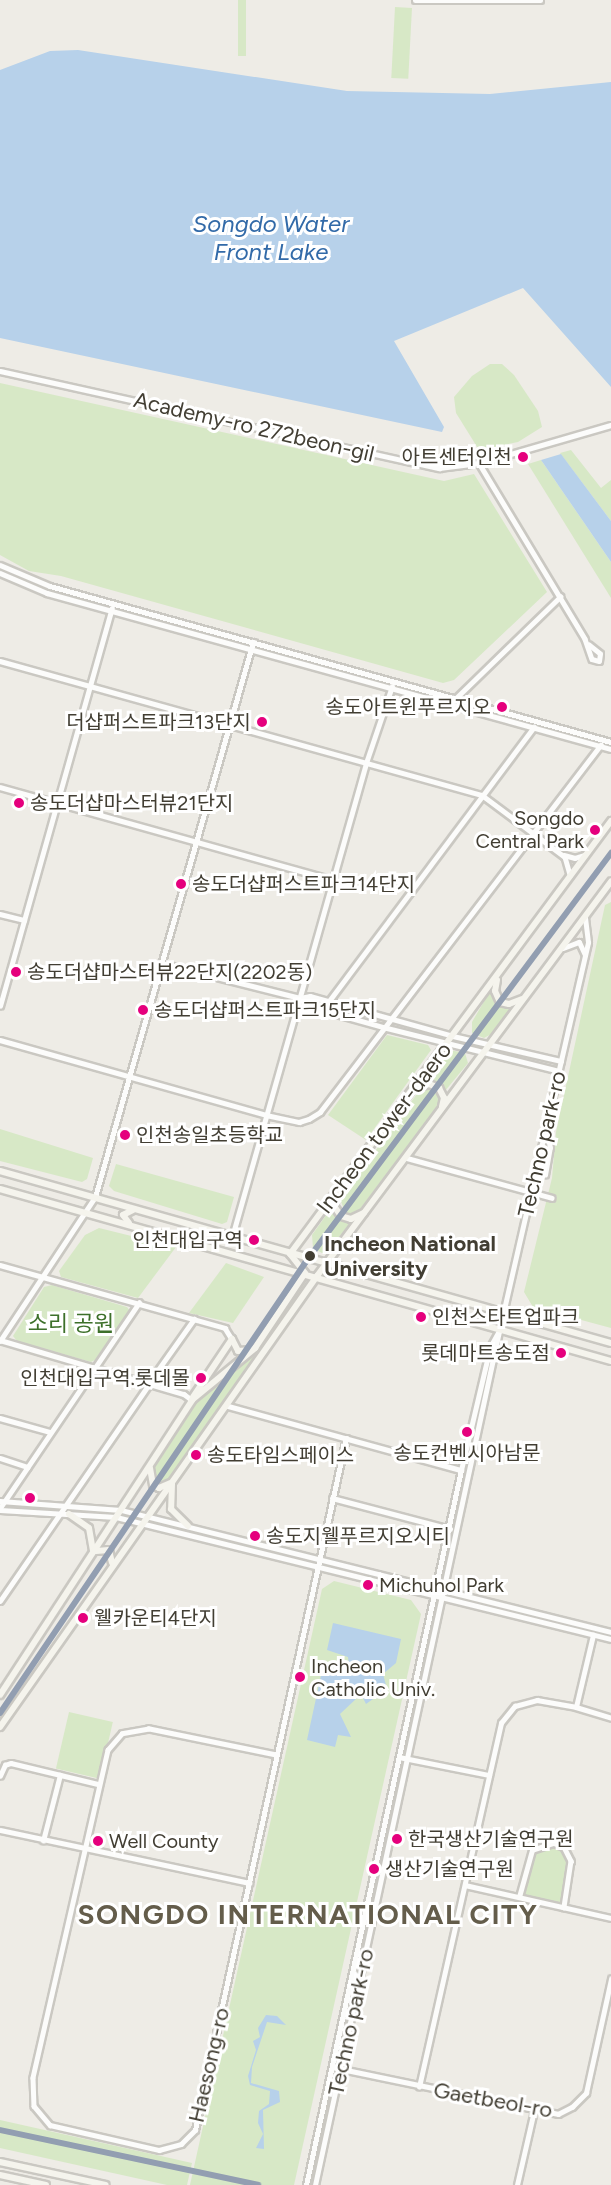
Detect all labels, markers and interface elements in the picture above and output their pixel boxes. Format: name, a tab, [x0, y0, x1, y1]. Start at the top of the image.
water label: Songdo Water Front Lake	[193, 210, 349, 266]
street label: Academy-ro 272beon-gil	[131, 386, 377, 468]
place label: 아트센터인천	[402, 445, 512, 469]
marker: 아트센터인천	[517, 451, 529, 463]
place label: 송도아트윈푸르지오	[325, 695, 491, 719]
marker: 송도아트윈푸르지오	[496, 701, 508, 713]
place label: 더샵퍼스트파크13단지	[66, 710, 251, 734]
marker: 더샵퍼스트파크13단지	[256, 716, 268, 728]
place label: 송도더샵마스터뷰21단지	[30, 791, 233, 815]
marker: 송도더샵마스터뷰21단지	[13, 797, 25, 809]
place label: Songdo Central Park	[476, 807, 584, 854]
marker: Songdo Central Park	[589, 824, 601, 836]
place label: 송도더샵퍼스트파크14단지	[192, 872, 415, 896]
marker: 송도더샵퍼스트파크14단지	[175, 878, 187, 890]
place label: 송도더샵마스터뷰22단지(2202동)	[27, 960, 312, 984]
marker: 송도더샵마스터뷰22단지(2202동)	[10, 966, 22, 978]
place label: 송도더샵퍼스트파크15단지	[154, 998, 376, 1022]
marker: 송도더샵퍼스트파크15단지	[137, 1004, 149, 1016]
street label: Incheon tower-daero	[311, 1037, 457, 1219]
street label: Techno park-ro	[512, 1068, 572, 1220]
place label: 인천송일초등학교	[136, 1123, 283, 1147]
marker: 인천송일초등학교	[119, 1129, 131, 1141]
place label: 인천대입구역	[133, 1228, 243, 1252]
place label: Incheon National University	[324, 1230, 496, 1282]
marker: 인천대입구역	[248, 1234, 260, 1246]
marker: Incheon National University	[301, 1247, 319, 1265]
place label: 인천스타트업파크	[432, 1305, 579, 1329]
park label: 소리 공원	[28, 1311, 114, 1337]
marker: 인천스타트업파크	[415, 1311, 427, 1323]
place label: 롯데마트송도점	[421, 1341, 550, 1365]
marker: 롯데마트송도점	[555, 1347, 567, 1359]
place label: 인천대입구역.롯데몰	[20, 1366, 190, 1390]
marker: 인천대입구역.롯데몰	[195, 1372, 207, 1384]
marker: 송도컨벤시아남문	[461, 1426, 473, 1438]
place label: 송도컨벤시아남문	[393, 1441, 541, 1465]
place label: 송도타임스페이스	[207, 1443, 354, 1467]
marker: 송도타임스페이스	[190, 1449, 202, 1461]
unlabelled marker	[24, 1492, 36, 1504]
place label: 송도지웰푸르지오시티	[266, 1524, 450, 1548]
marker: 송도지웰푸르지오시티	[249, 1530, 261, 1542]
place label: Michuhol Park	[379, 1573, 504, 1597]
marker: Michuhol Park	[362, 1579, 374, 1591]
place label: 웰카운티4단지	[94, 1606, 217, 1630]
marker: 웰카운티4단지	[77, 1612, 89, 1624]
place label: Incheon Catholic Univ.	[311, 1654, 435, 1701]
marker: Incheon Catholic Univ.	[294, 1671, 306, 1683]
place label: 한국생산기술연구원	[408, 1827, 574, 1851]
place label: Well County	[109, 1829, 218, 1853]
marker: 한국생산기술연구원	[391, 1833, 403, 1845]
marker: Well County	[92, 1835, 104, 1847]
place label: 생산기술연구원	[385, 1857, 514, 1881]
marker: 생산기술연구원	[368, 1863, 380, 1875]
district label: SONGDO INTERNATIONAL CITY	[78, 1897, 538, 1931]
street label: Techno park-ro	[323, 1946, 379, 2098]
street label: Haesong-ro	[183, 2005, 235, 2125]
street label: Gaetbeol-ro	[432, 2077, 554, 2123]

